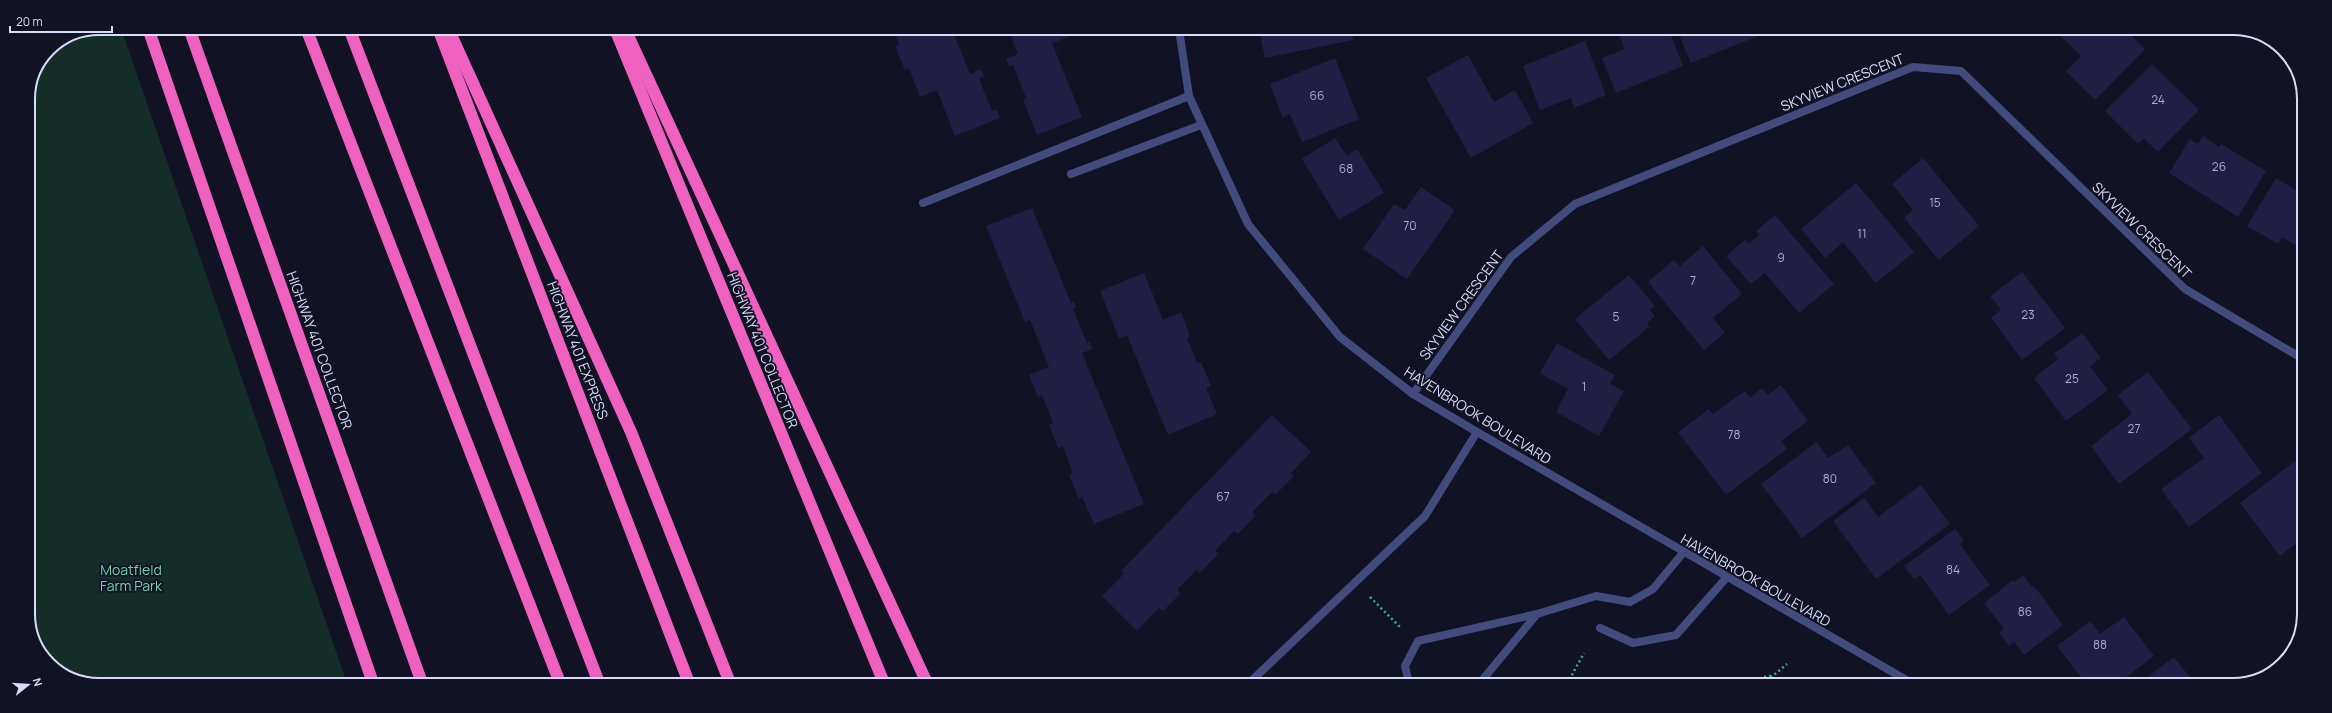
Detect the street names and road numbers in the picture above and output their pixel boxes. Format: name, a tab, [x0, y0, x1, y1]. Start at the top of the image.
street label: SKYVIEW CRESCENT	[1778, 48, 1907, 115]
street label: SKYVIEW CRESCENT	[2088, 178, 2196, 283]
street label: SKYVIEW CRESCENT	[1415, 246, 1508, 364]
street label: HIGHWAY 401 COLLECTOR	[283, 268, 358, 432]
street label: HIGHWAY 401 COLLECTOR	[723, 269, 803, 431]
street label: HIGHWAY 401 EXPRESS	[543, 278, 613, 422]
street label: HAVENBROOK BOULEVARD	[1401, 362, 1555, 468]
street label: HAVENBROOK BOULEVARD	[1678, 529, 1834, 631]

